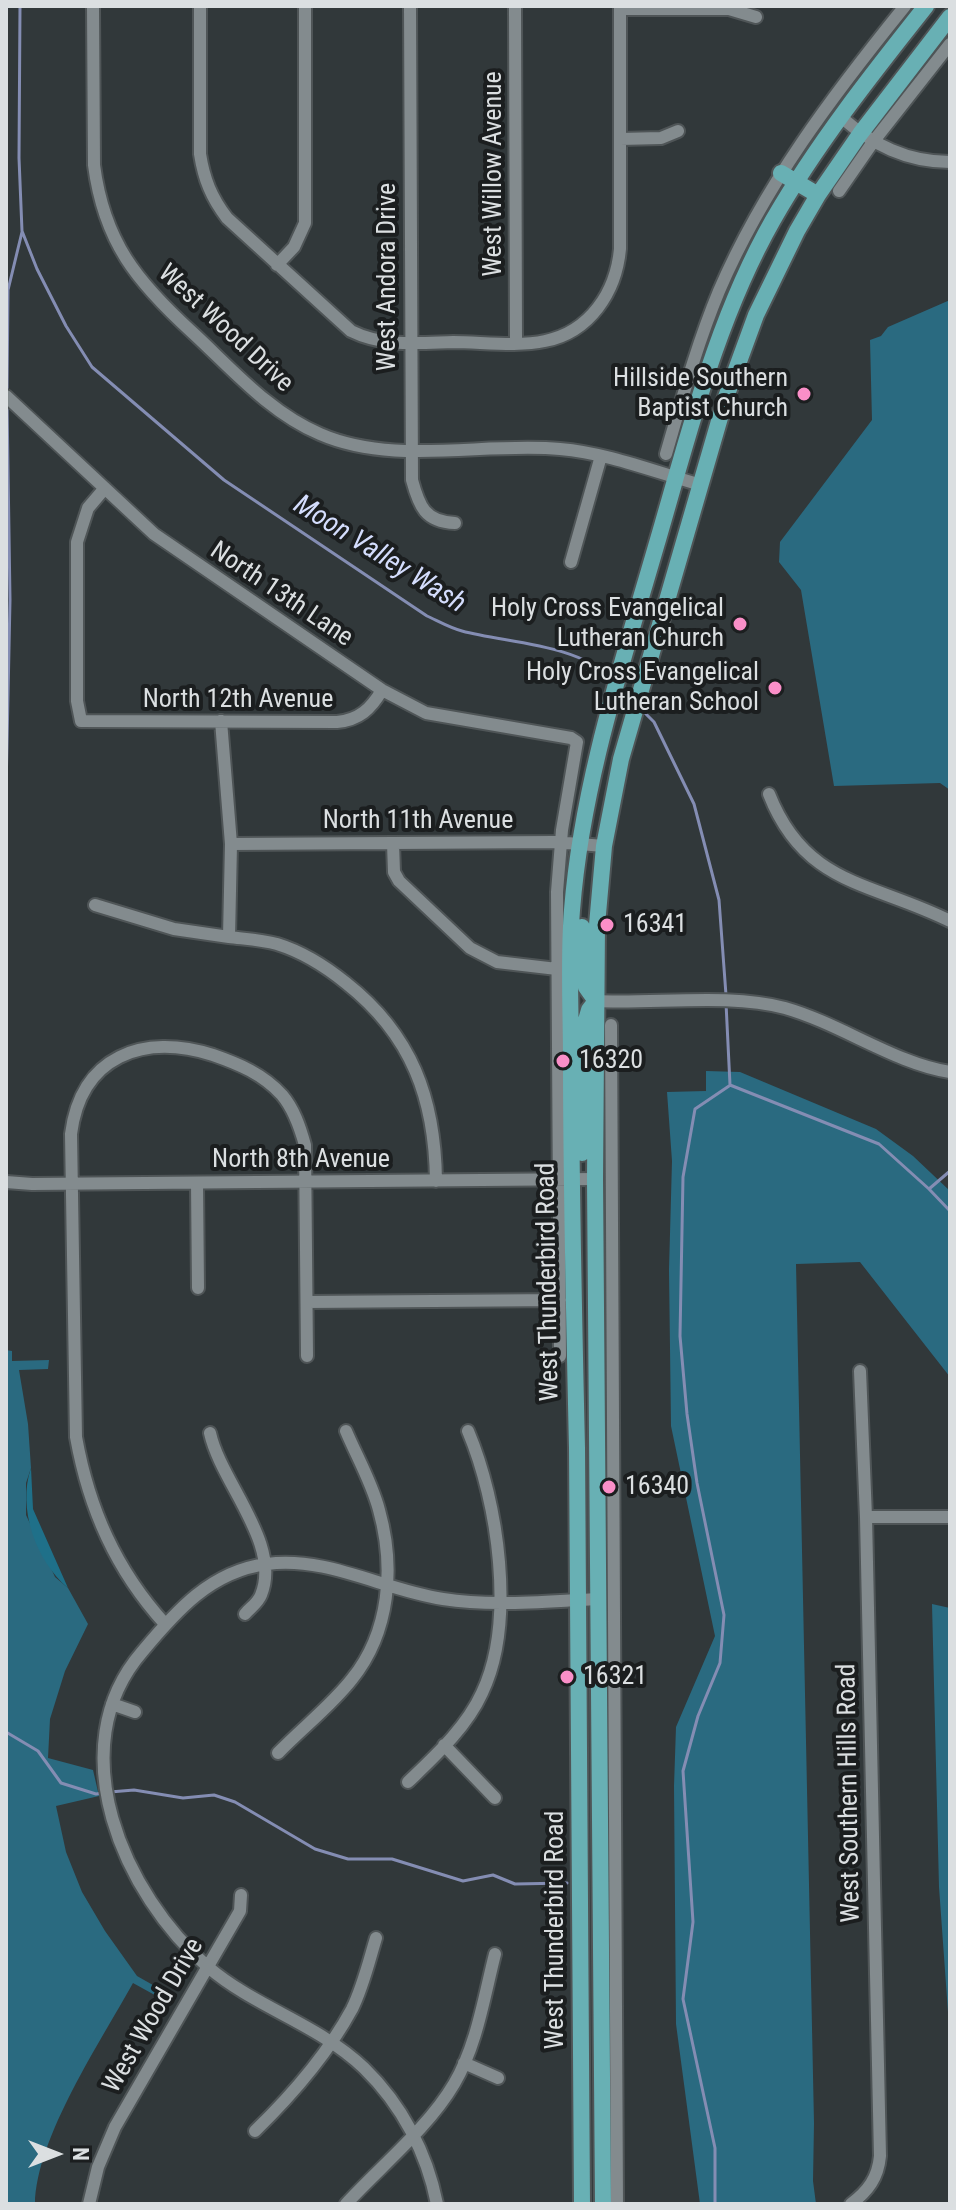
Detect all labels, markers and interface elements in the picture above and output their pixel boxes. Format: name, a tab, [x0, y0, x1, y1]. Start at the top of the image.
street label: West Willow Avenue	[478, 71, 510, 277]
street label: West Andora Drive	[372, 183, 404, 371]
street label: West Wood Drive	[151, 258, 299, 400]
place label: Hillside Southern Baptist Church	[613, 363, 788, 424]
marker: Hillside Southern Baptist Church	[795, 385, 813, 403]
water label: Moon Valley Wash	[287, 489, 471, 621]
street label: North 13th Lane	[204, 536, 358, 654]
place label: Holy Cross Evangelical Lutheran Church	[491, 593, 724, 654]
marker: Holy Cross Evangelical Lutheran Church	[731, 615, 749, 633]
place label: Holy Cross Evangelical Lutheran School	[526, 657, 759, 718]
marker: Holy Cross Evangelical Lutheran School	[766, 679, 784, 697]
street label: North 12th Avenue	[143, 684, 333, 716]
street label: North 11th Avenue	[323, 805, 513, 837]
place label: 16341	[623, 909, 687, 941]
marker: 16341	[598, 916, 616, 934]
place label: 16320	[579, 1045, 643, 1077]
marker: 16320	[554, 1052, 572, 1070]
street label: North 8th Avenue	[212, 1144, 390, 1176]
street label: West Thunderbird Road	[531, 1162, 567, 1402]
place label: 16340	[625, 1471, 689, 1503]
marker: 16340	[600, 1478, 618, 1496]
place label: 16321	[583, 1661, 647, 1693]
street label: West Southern Hills Road	[832, 1663, 868, 1923]
marker: 16321	[558, 1668, 576, 1686]
street label: West Thunderbird Road	[540, 1811, 572, 2049]
street label: West Wood Drive	[97, 1933, 211, 2099]
north arrow	[16, 2114, 96, 2194]
text: N	[68, 2147, 93, 2161]

